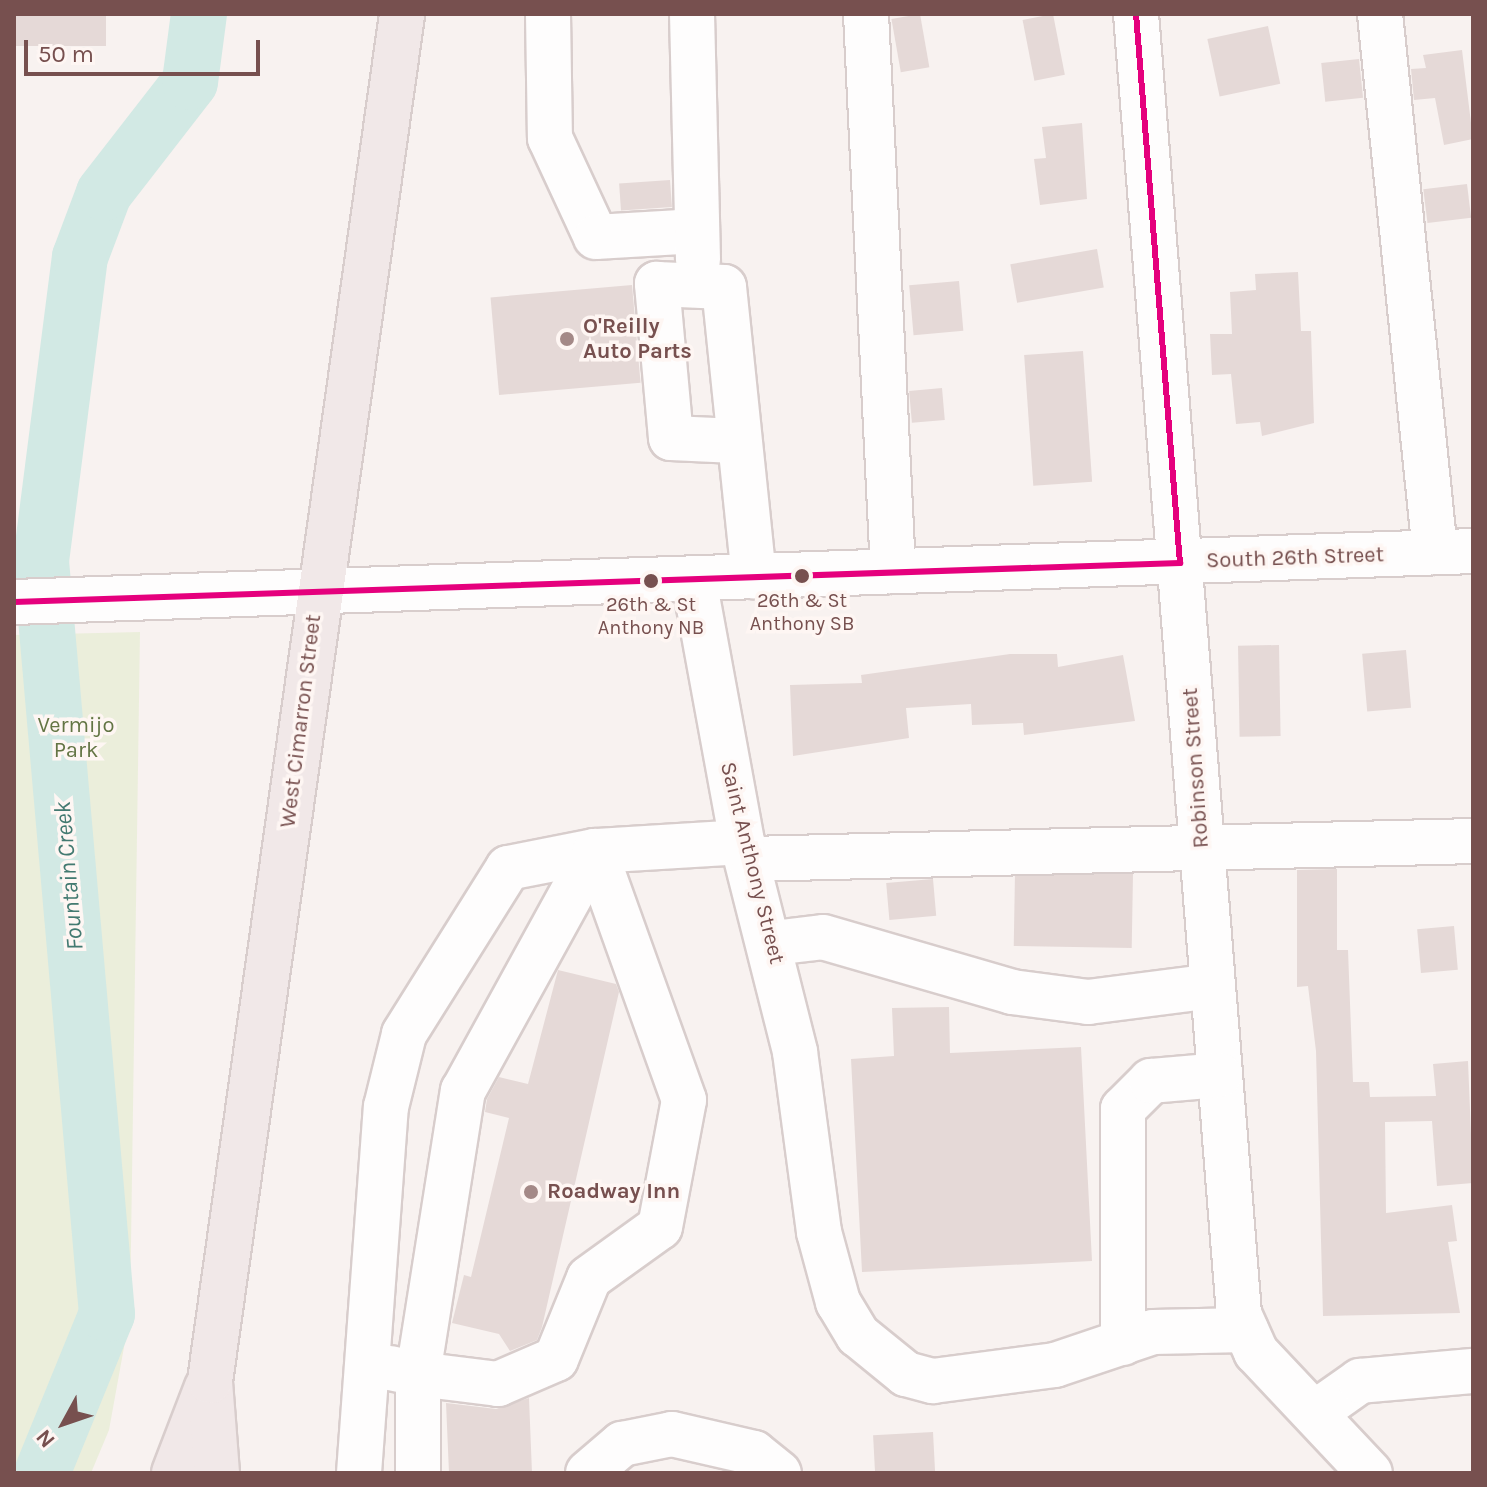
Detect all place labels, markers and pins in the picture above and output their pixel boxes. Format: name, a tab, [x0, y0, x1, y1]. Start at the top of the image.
place label: O'Reilly Auto Parts	[583, 313, 692, 364]
marker: O'Reilly Auto Parts	[558, 330, 576, 348]
marker: 26th & St Anthony SB	[794, 568, 810, 584]
marker: 26th & St Anthony NB	[643, 573, 659, 589]
place label: 26th & St Anthony SB	[750, 588, 854, 635]
place label: 26th & St Anthony NB	[598, 592, 704, 639]
place label: Roadway Inn	[547, 1179, 680, 1205]
marker: Roadway Inn	[522, 1183, 540, 1201]

